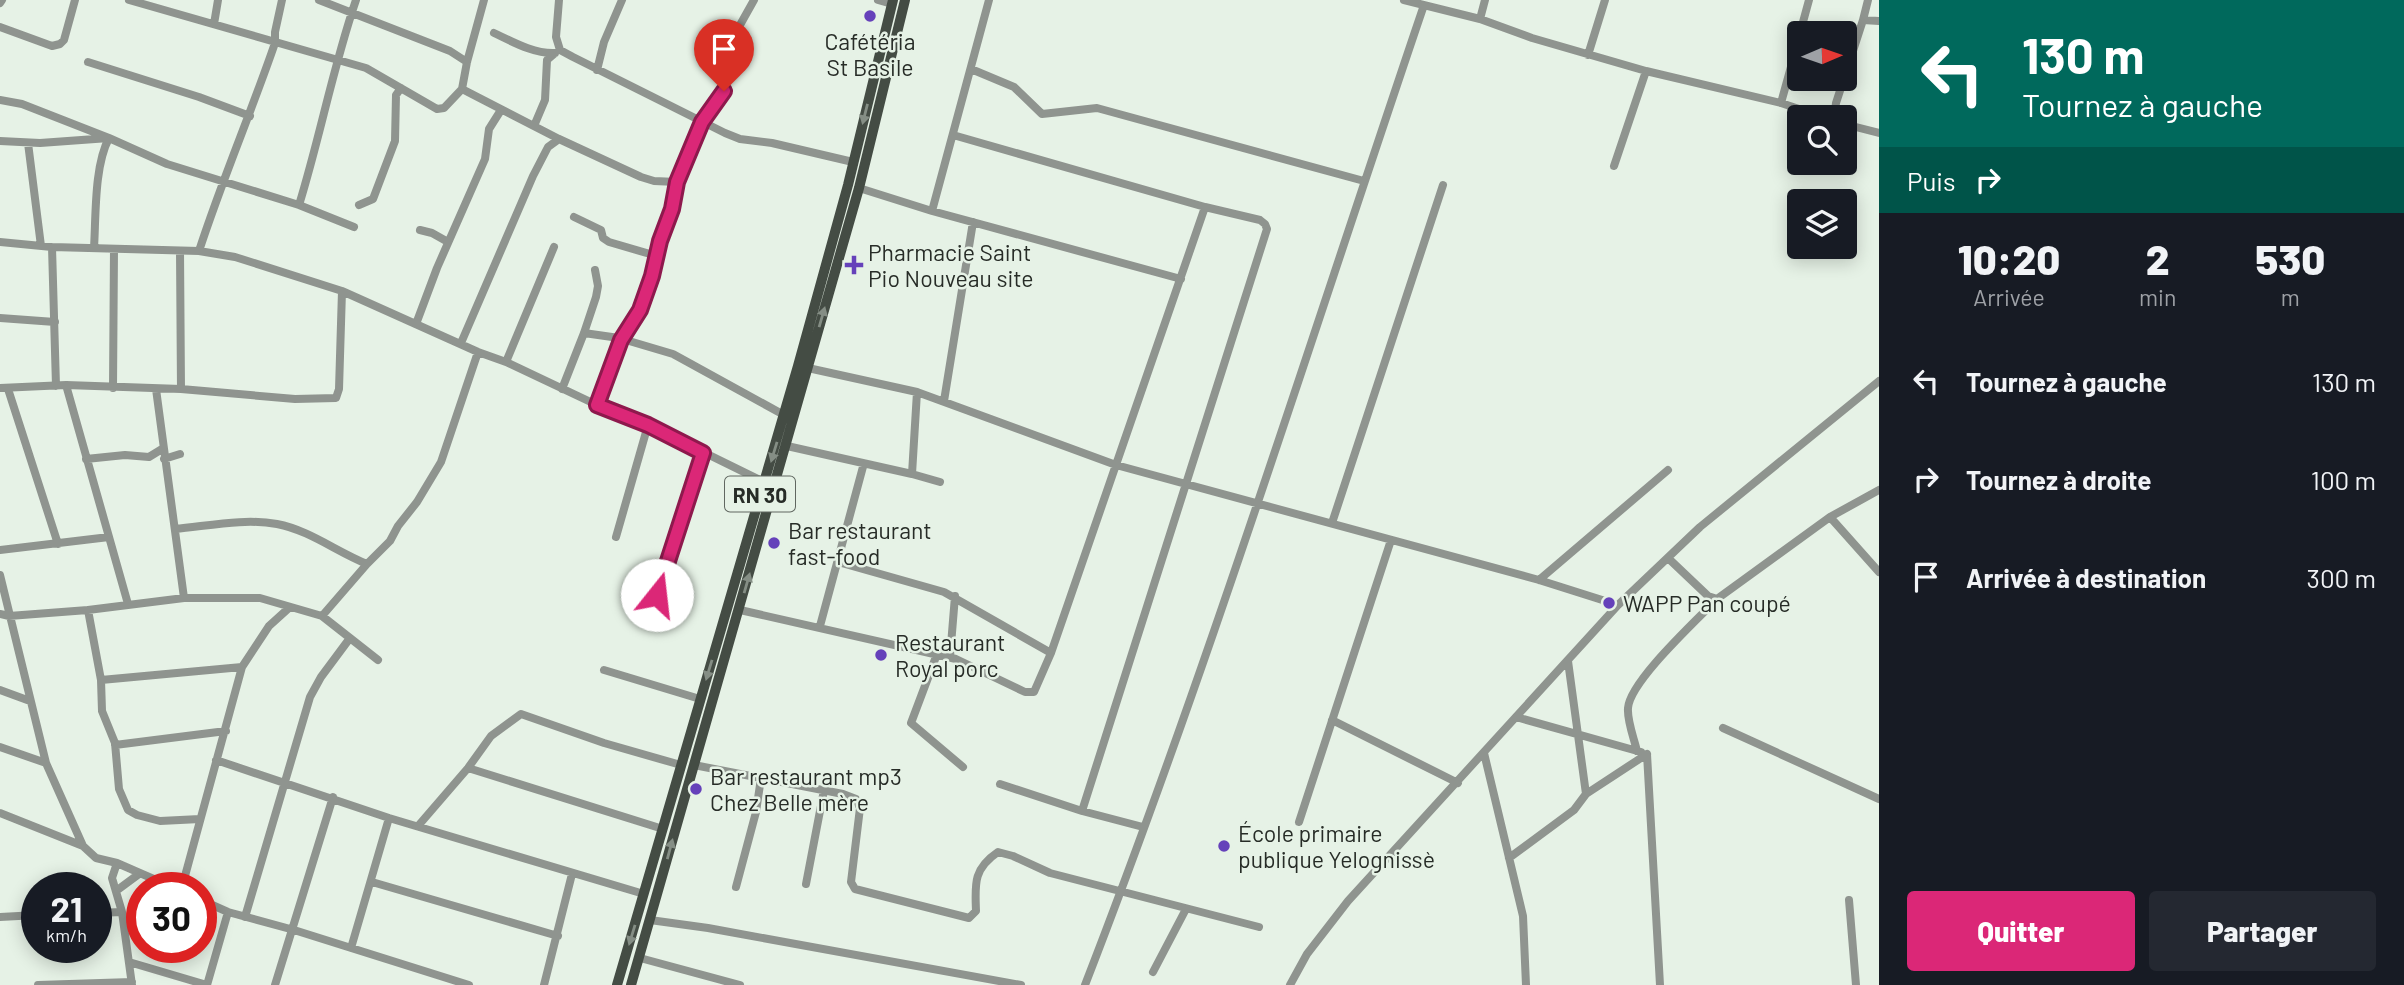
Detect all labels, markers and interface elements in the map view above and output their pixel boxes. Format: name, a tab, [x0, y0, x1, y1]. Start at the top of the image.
marker: Cafétéria St Basile	[862, 8, 878, 24]
pin	[694, 19, 754, 91]
north arrow	[1787, 21, 1857, 91]
map controls	[1787, 21, 1857, 259]
text: 130 m	[2022, 25, 2144, 84]
place label: Cafétéria St Basile	[825, 27, 915, 81]
icon: left	[1907, 28, 1998, 119]
icon: arrive	[705, 30, 743, 68]
text: Tournez à gauche	[2022, 85, 2263, 123]
one-way arrow	[859, 103, 870, 125]
button: search	[1787, 105, 1857, 175]
icon: right	[1969, 161, 2007, 199]
text: Puis	[1907, 165, 1955, 196]
button: layers	[1787, 189, 1857, 259]
text: 10:20	[1958, 233, 2060, 283]
text: 2	[2146, 233, 2170, 283]
text: 530	[2255, 233, 2325, 283]
place label: Pharmacie Saint Pio Nouveau site	[868, 238, 1034, 292]
marker: Pharmacie Saint Pio Nouveau site	[846, 257, 862, 273]
text: Arrivée	[1973, 283, 2045, 311]
text: min	[2139, 283, 2176, 311]
text: m	[2281, 283, 2300, 311]
one-way arrow	[818, 306, 828, 327]
icon: left	[1907, 362, 1945, 400]
text: Tournez à gauche	[1966, 366, 2167, 397]
text: 130 m	[2312, 366, 2376, 397]
one-way arrow	[768, 441, 778, 462]
icon: right	[1907, 460, 1945, 498]
text: Tournez à droite	[1966, 464, 2151, 495]
text: 100 m	[2311, 464, 2376, 495]
road number: RN 30	[725, 476, 795, 512]
place label: Bar restaurant fast-food	[788, 516, 932, 570]
marker: Bar restaurant fast-food	[766, 535, 782, 551]
position arrow	[620, 558, 694, 632]
icon: arrive	[1907, 558, 1945, 596]
text: Arrivée à destination	[1966, 562, 2206, 593]
text: 300 m	[2307, 562, 2376, 593]
one-way arrow	[743, 573, 753, 594]
place label: WAPP Pan coupé	[1623, 589, 1791, 617]
marker: WAPP Pan coupé	[1601, 595, 1617, 611]
place label: Restaurant Royal porc	[895, 628, 1005, 682]
marker: Restaurant Royal porc	[873, 647, 889, 663]
one-way arrow	[703, 659, 713, 680]
place label: Bar restaurant mp3 Chez Belle mère	[710, 762, 902, 816]
marker: Bar restaurant mp3 Chez Belle mère	[688, 781, 704, 797]
place label: École primaire publique Yelognissè	[1238, 819, 1435, 873]
one-way arrow	[665, 838, 675, 859]
marker: École primaire publique Yelognissè	[1216, 838, 1232, 854]
speed limit sign: 30	[126, 872, 217, 963]
text: 21	[51, 887, 82, 929]
button: Quitter	[1907, 891, 2135, 971]
button: Partager	[2149, 891, 2376, 971]
text: km/h	[46, 924, 87, 946]
one-way arrow	[626, 925, 637, 946]

